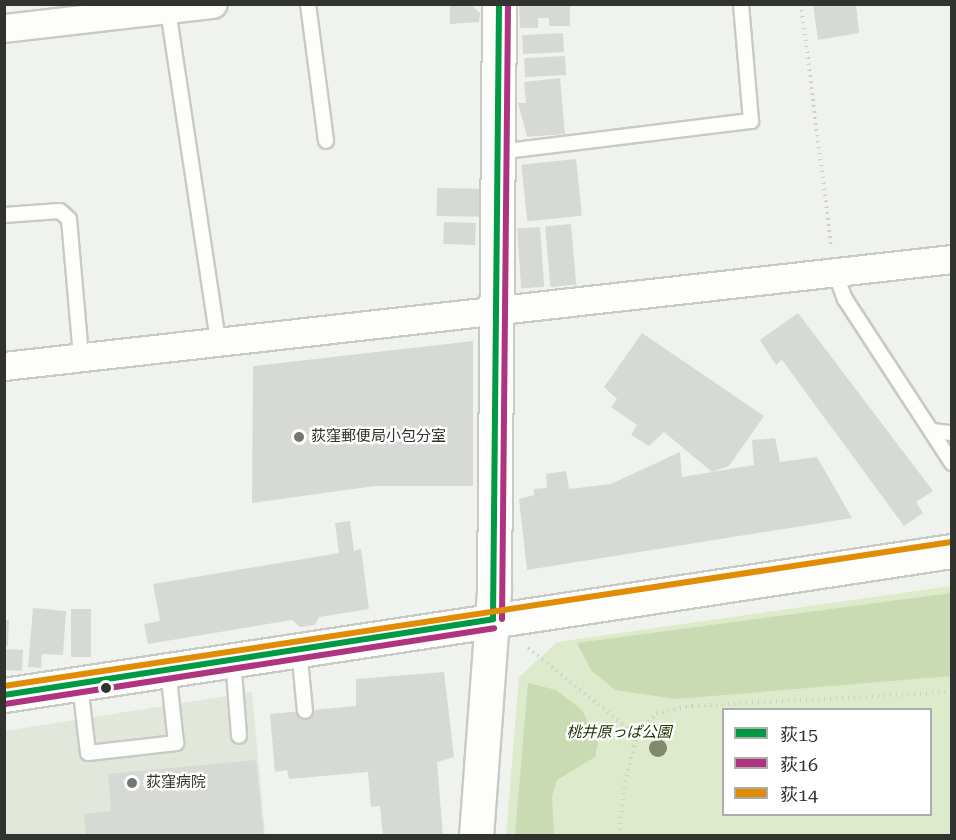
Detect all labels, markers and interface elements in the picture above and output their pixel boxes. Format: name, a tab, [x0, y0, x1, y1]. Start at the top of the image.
place label: 荻窪郵便局小包分室	[311, 428, 446, 446]
marker: 荻窪郵便局小包分室	[292, 430, 306, 444]
unlabelled marker	[100, 682, 112, 694]
legend	[722, 708, 932, 816]
park label: 桃井原っぱ公園	[567, 724, 671, 742]
text: 荻15	[780, 724, 818, 745]
text: 荻16	[780, 754, 818, 775]
marker: 荻窪病院	[123, 774, 141, 792]
place label: 荻窪病院	[146, 774, 206, 792]
text: 荻14	[780, 784, 818, 805]

